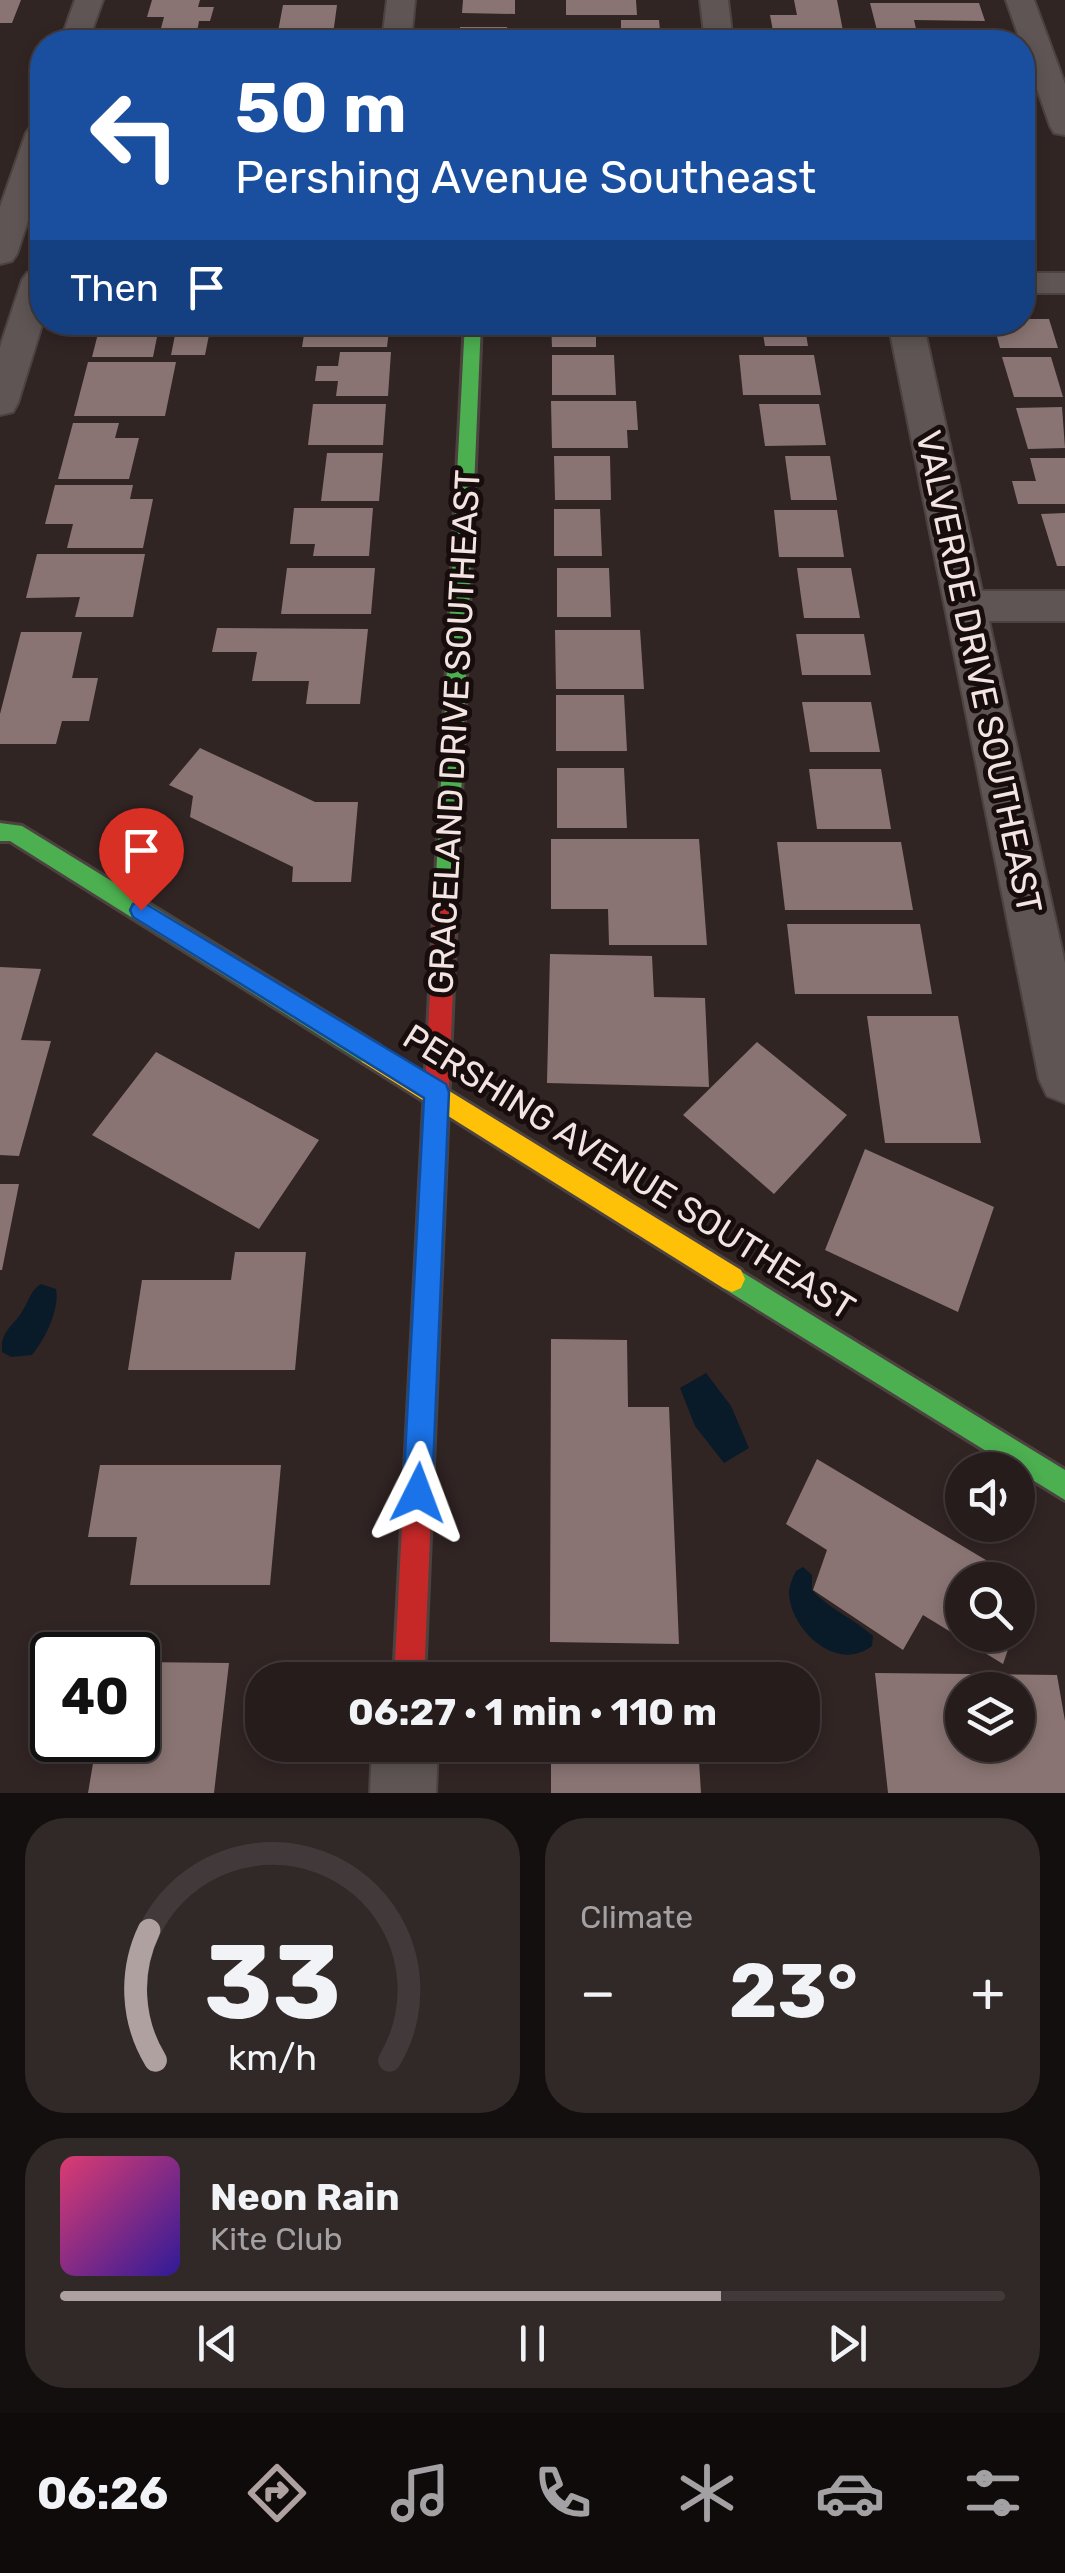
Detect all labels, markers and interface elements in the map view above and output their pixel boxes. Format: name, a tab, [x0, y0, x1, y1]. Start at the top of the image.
text: 50 m	[235, 67, 407, 150]
icon: left	[70, 70, 200, 200]
text: Pershing Avenue Southeast	[235, 151, 816, 204]
icon: arrive	[179, 260, 234, 315]
text: Then	[70, 265, 159, 311]
street label: VALVERDE DRIVE SOUTHEAST	[907, 427, 1051, 917]
street label: GRACELAND DRIVE SOUTHEAST	[419, 469, 489, 995]
pin	[99, 808, 184, 911]
icon: arrive	[114, 823, 169, 878]
street label: PERSHING AVENUE SOUTHEAST	[395, 1015, 863, 1329]
position arrow	[366, 1441, 470, 1545]
map controls	[945, 1452, 1035, 1762]
button: sound	[945, 1452, 1035, 1542]
button: search	[945, 1562, 1035, 1652]
speed limit sign: 40	[30, 1632, 160, 1762]
button: layers	[945, 1672, 1035, 1762]
text: 06:27 · 1 min · 110 m	[348, 1689, 717, 1735]
text: Climate	[580, 1898, 693, 1936]
text: 33	[204, 1921, 341, 2044]
text: 23°	[729, 1947, 858, 2036]
text: −	[580, 1960, 616, 2025]
text: +	[971, 1960, 1005, 2025]
text: km/h	[228, 2037, 317, 2079]
text: Neon Rain	[210, 2174, 400, 2220]
text: Kite Club	[210, 2220, 343, 2258]
icon: previous	[190, 2316, 245, 2371]
icon: pause	[505, 2316, 560, 2371]
icon: next	[820, 2316, 875, 2371]
icon: directions	[242, 2458, 312, 2528]
icon: music	[385, 2458, 455, 2528]
icon: phone	[528, 2458, 598, 2528]
icon: climate	[672, 2458, 742, 2528]
icon: car	[815, 2458, 885, 2528]
icon: filters	[958, 2458, 1028, 2528]
text: 06:26	[37, 2467, 168, 2520]

